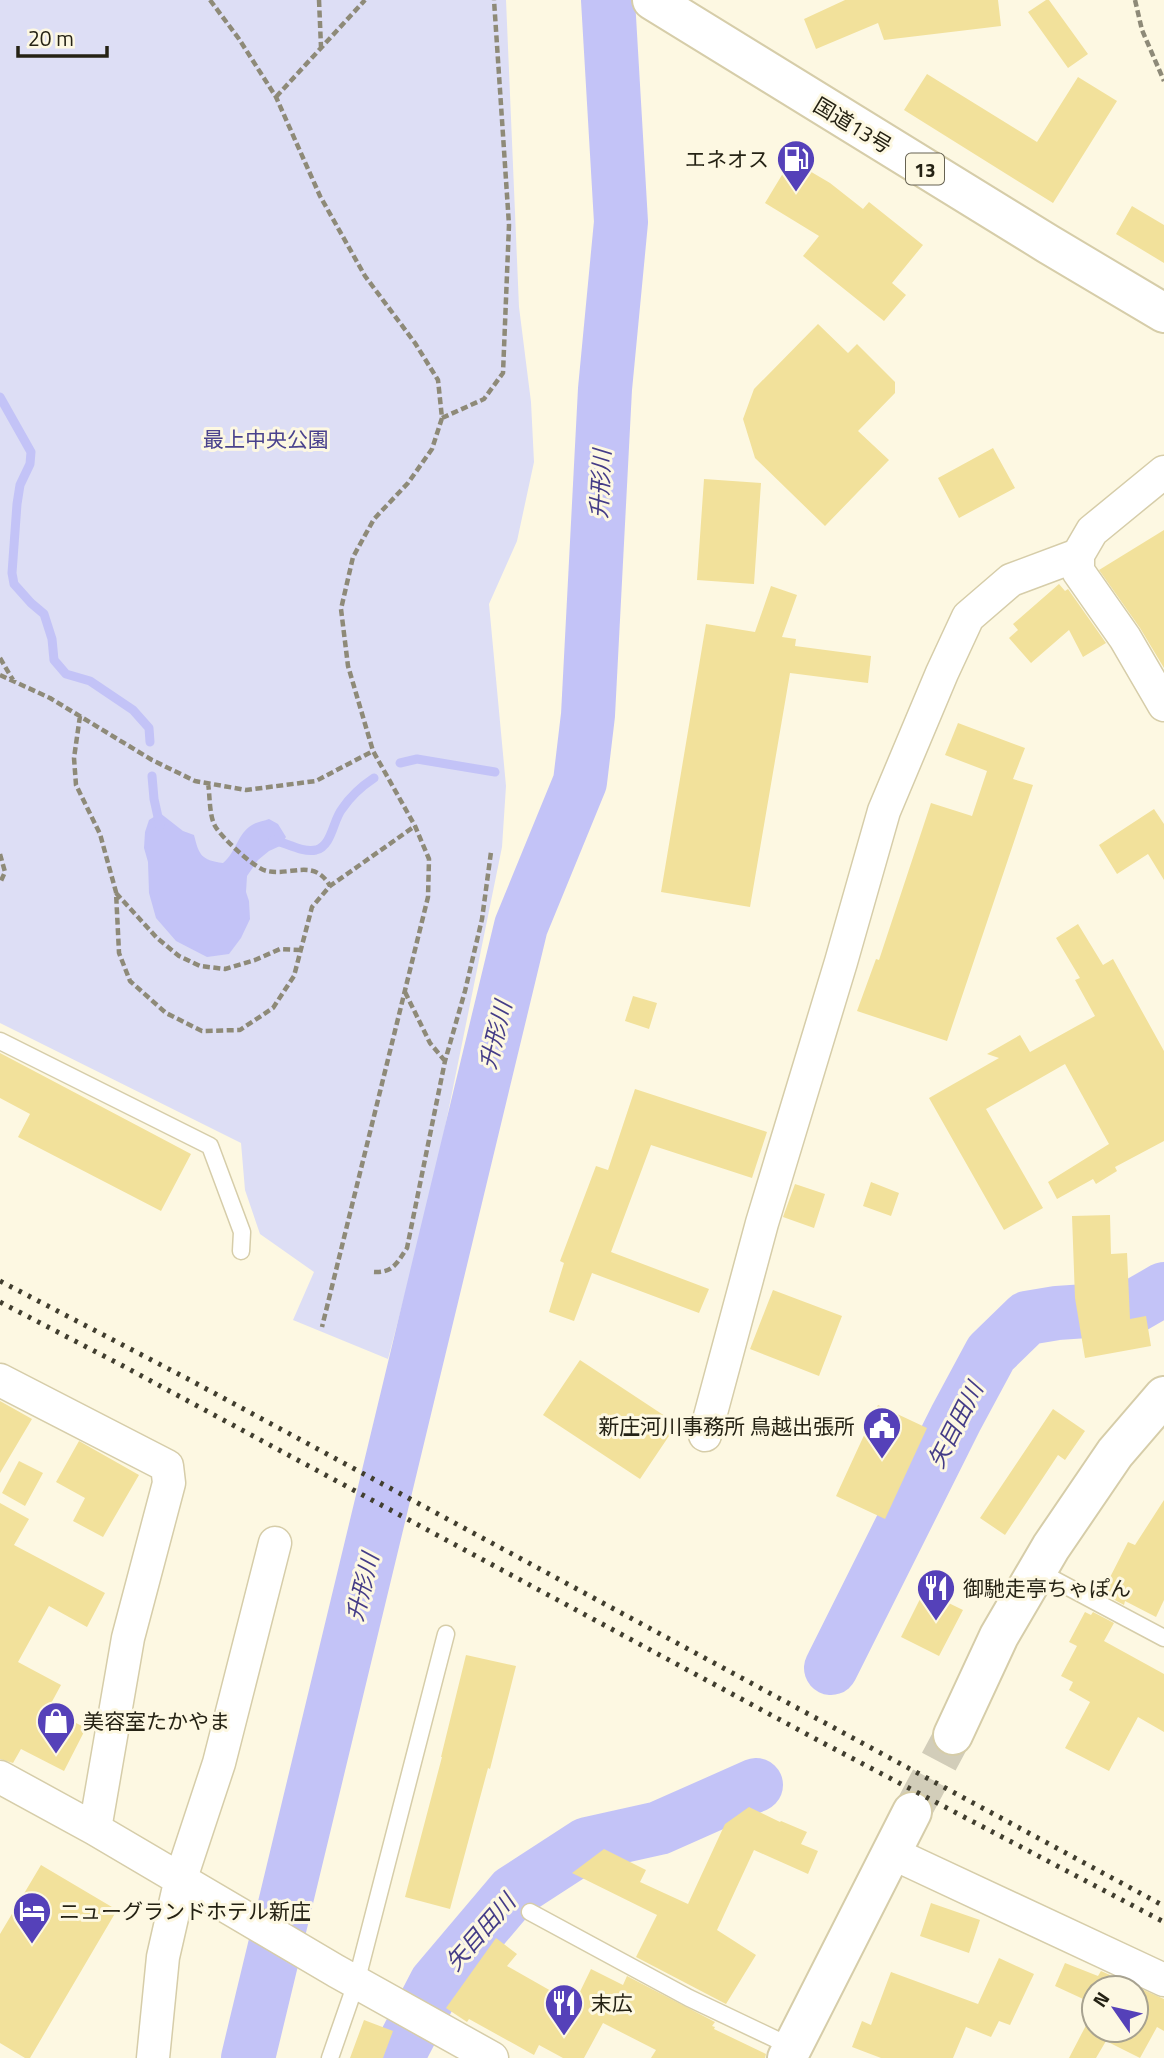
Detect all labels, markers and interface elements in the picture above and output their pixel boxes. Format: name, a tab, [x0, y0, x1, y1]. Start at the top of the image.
scale bar	[18, 14, 107, 58]
text: 20 m	[28, 22, 74, 54]
street label: 国道13号	[808, 89, 898, 161]
fuel station icon: エネオス	[775, 138, 817, 193]
place label: エネオス	[685, 143, 769, 175]
road number: 13	[906, 154, 944, 184]
park label: 最上中央公園	[203, 423, 329, 455]
water label: 升形川	[581, 446, 619, 519]
water label: 升形川	[470, 994, 521, 1073]
water label: 矢目田川	[919, 1373, 993, 1474]
public building icon: 新庄河川事務所 鳥越出張所	[861, 1405, 903, 1460]
place label: 新庄河川事務所 鳥越出張所	[598, 1410, 855, 1442]
water label: 升形川	[337, 1546, 388, 1625]
restaurant icon: 御馳走亭ちゃぽん	[915, 1567, 957, 1622]
place label: 御馳走亭ちゃぽん	[963, 1572, 1131, 1604]
shop icon: 美容室たかやま	[35, 1700, 77, 1755]
place label: 美容室たかやま	[83, 1705, 230, 1737]
water label: 矢目田川	[437, 1884, 525, 1978]
hotel icon: ニューグランドホテル新庄	[11, 1890, 53, 1945]
place label: ニューグランドホテル新庄	[59, 1895, 311, 1927]
north arrow	[1080, 1974, 1150, 2044]
restaurant icon: 末広	[543, 1982, 585, 2037]
text: N	[1085, 1986, 1116, 2013]
place label: 末広	[591, 1987, 633, 2019]

